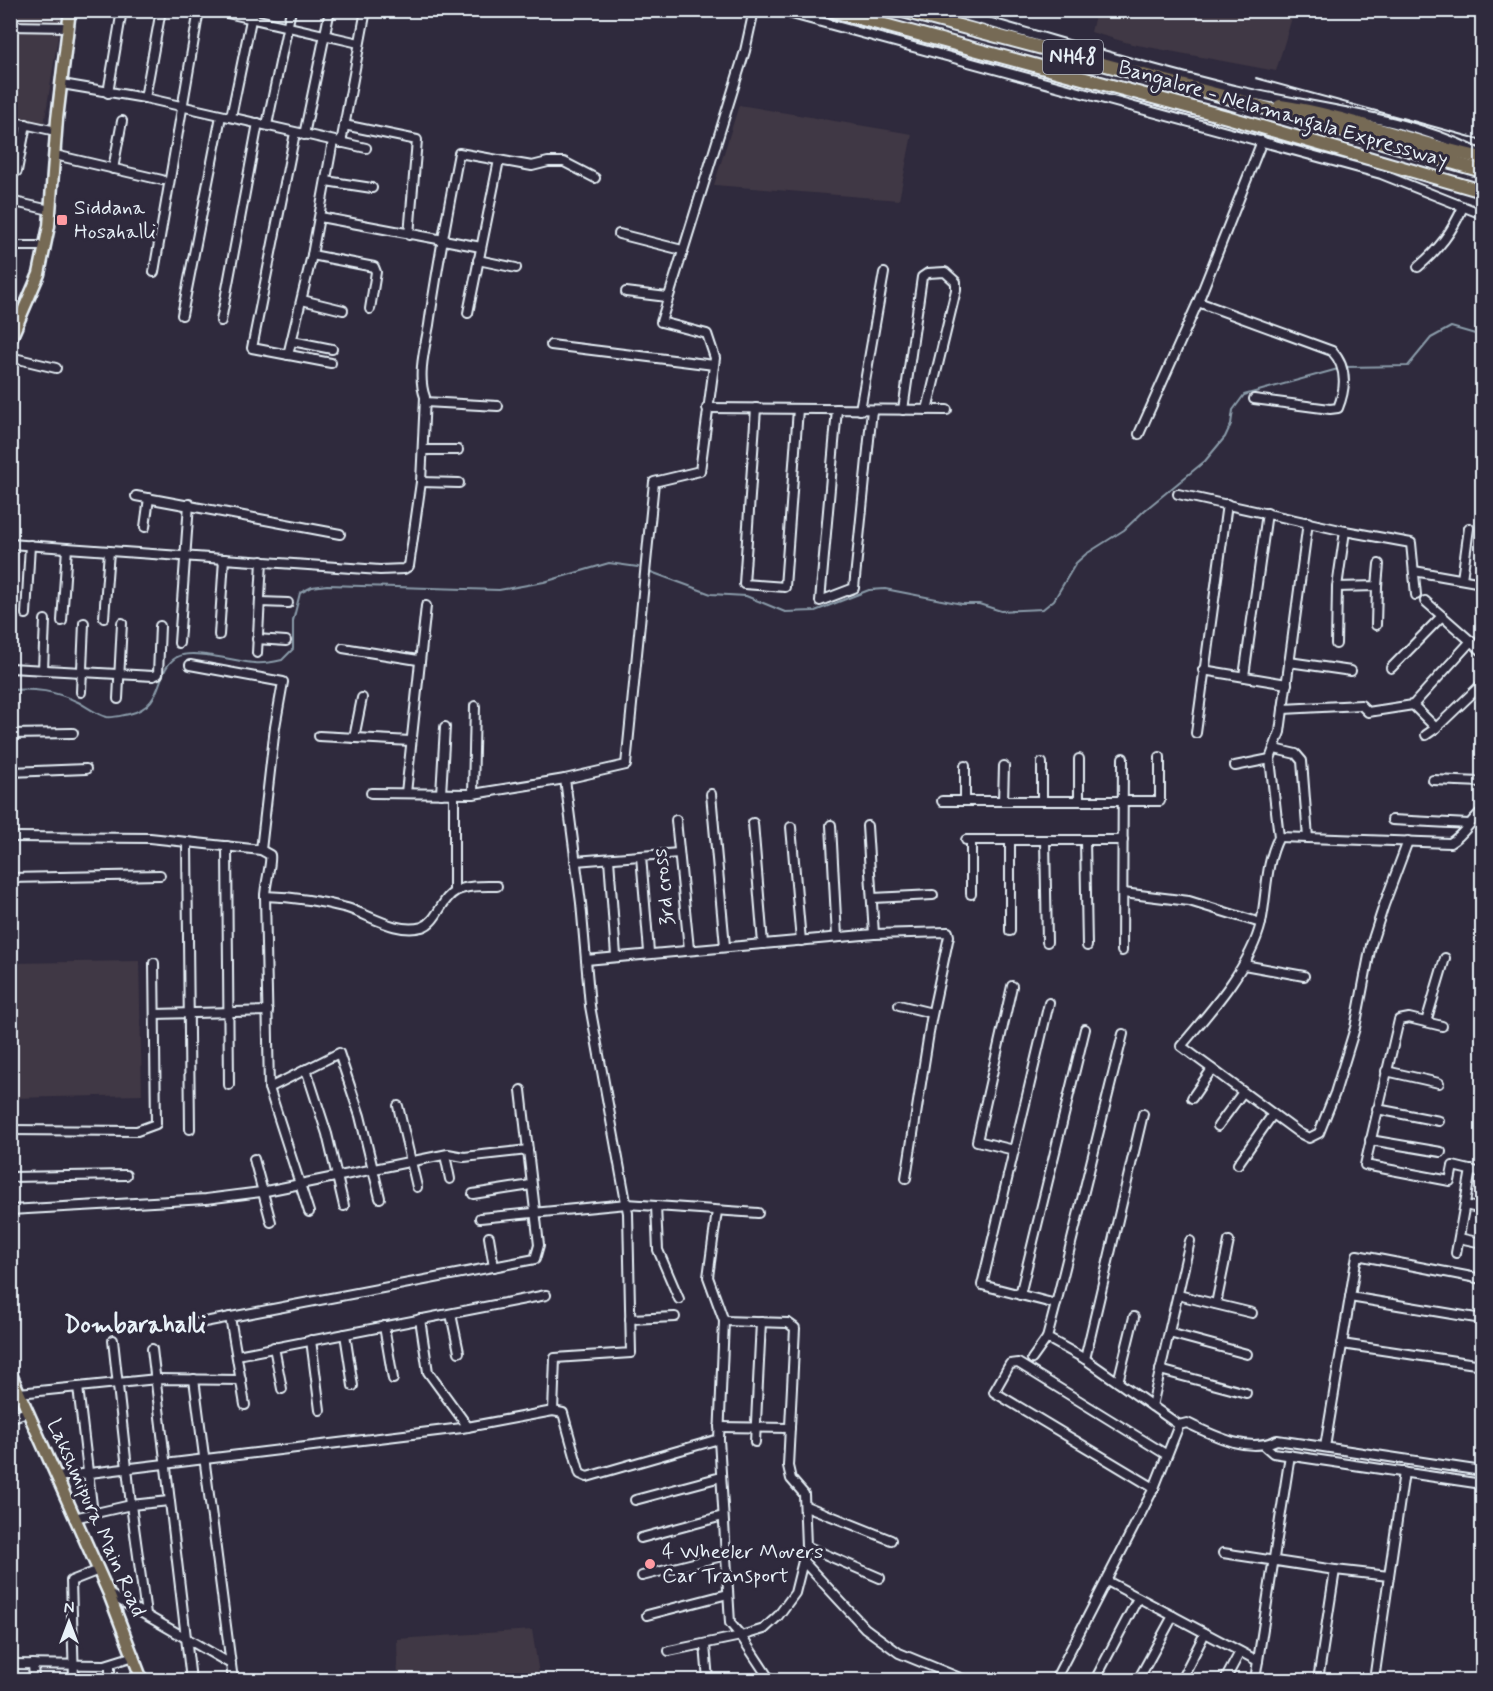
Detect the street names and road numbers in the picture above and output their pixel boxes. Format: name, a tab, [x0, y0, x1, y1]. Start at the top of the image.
road number: NH48	[1043, 40, 1103, 74]
street label: Bangalore - Nelamangala Expressway	[1114, 53, 1451, 176]
street label: 3rd cross	[646, 847, 682, 927]
street label: Lakshmipura Main Road	[40, 1415, 152, 1621]

